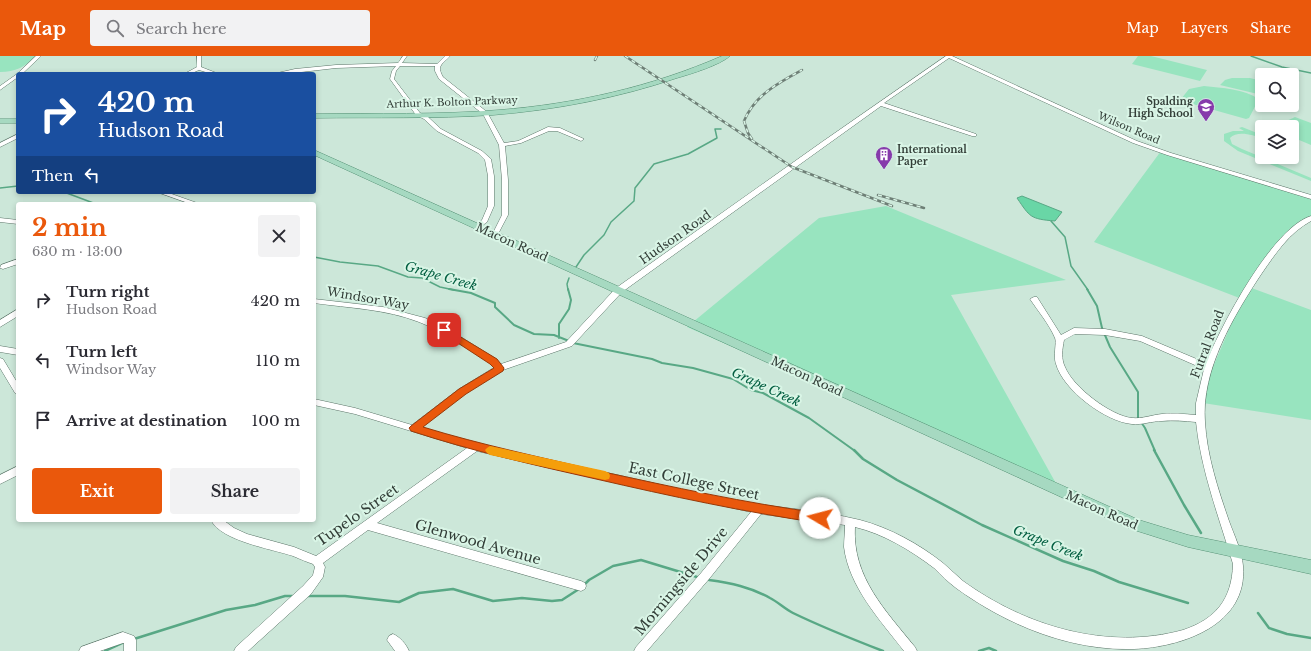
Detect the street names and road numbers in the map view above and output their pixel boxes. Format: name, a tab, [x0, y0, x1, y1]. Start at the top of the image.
street label: Arthur K. Bolton Parkway	[385, 93, 519, 111]
street label: Wilson Road	[1095, 109, 1162, 147]
street label: Hudson Road	[636, 207, 714, 267]
street label: Macon Road	[473, 219, 551, 265]
street label: Windsor Way	[325, 283, 411, 313]
street label: Futral Road	[1187, 308, 1227, 380]
street label: Macon Road	[769, 353, 845, 399]
street label: East College Street	[627, 458, 762, 504]
street label: Tupelo Street	[312, 479, 403, 550]
street label: Macon Road	[1063, 487, 1141, 533]
street label: Glenwood Avenue	[413, 515, 543, 569]
street label: Morningside Drive	[630, 523, 732, 639]

